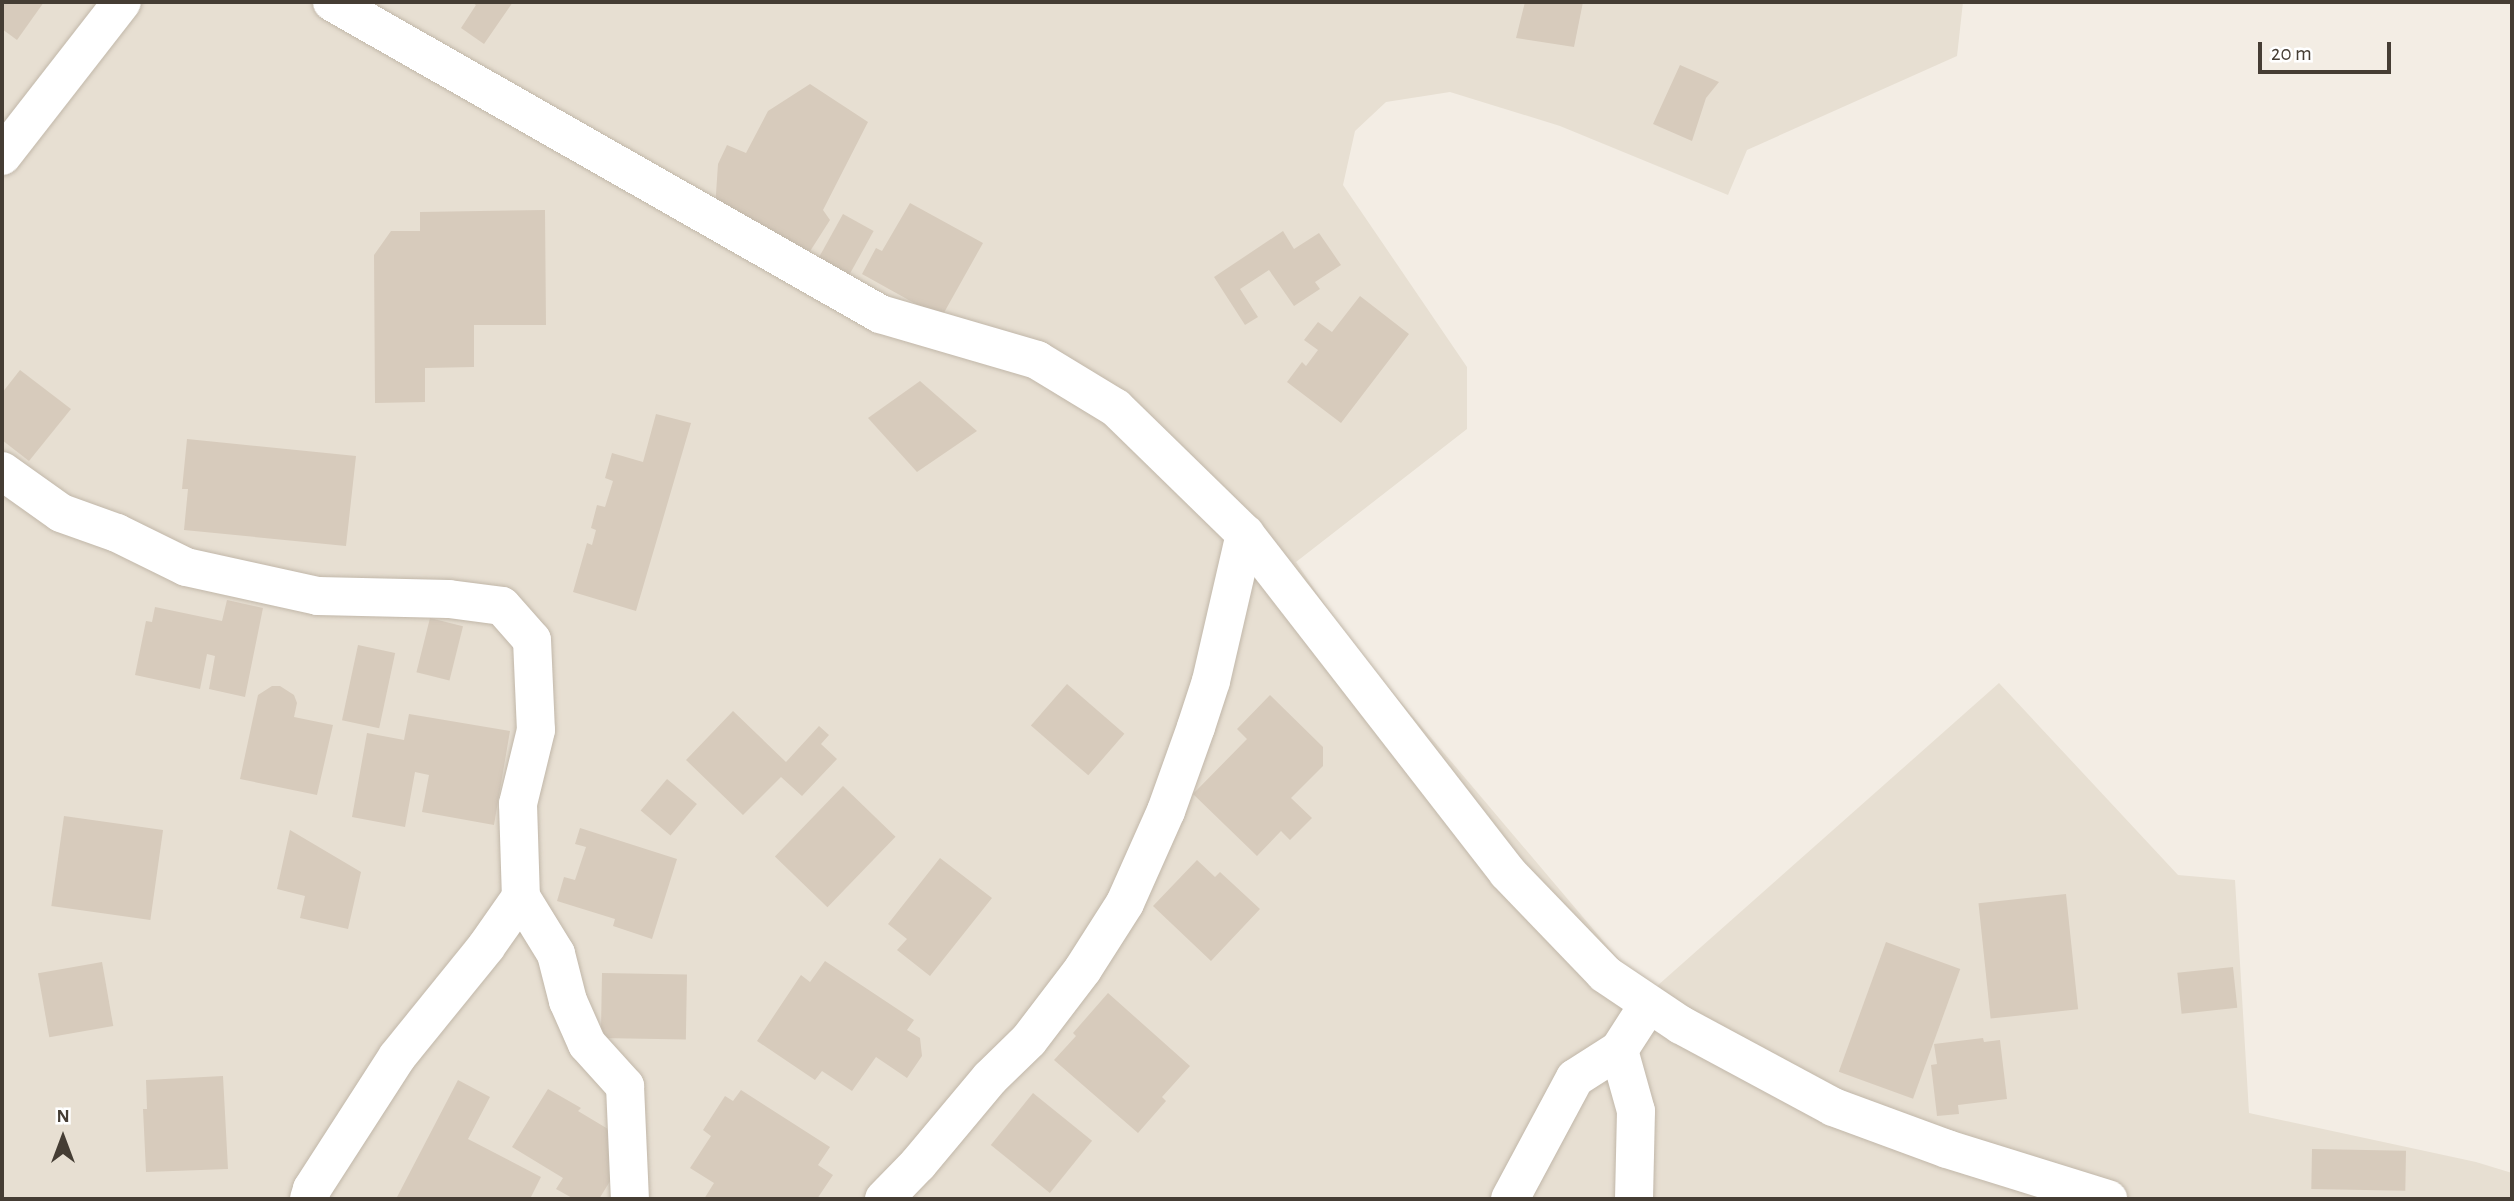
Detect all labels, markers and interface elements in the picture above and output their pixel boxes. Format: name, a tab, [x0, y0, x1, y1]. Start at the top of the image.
scale bar	[2262, 28, 2395, 72]
text: 20 m	[2271, 43, 2312, 64]
north arrow	[28, 1103, 98, 1173]
text: N	[56, 1107, 70, 1126]

